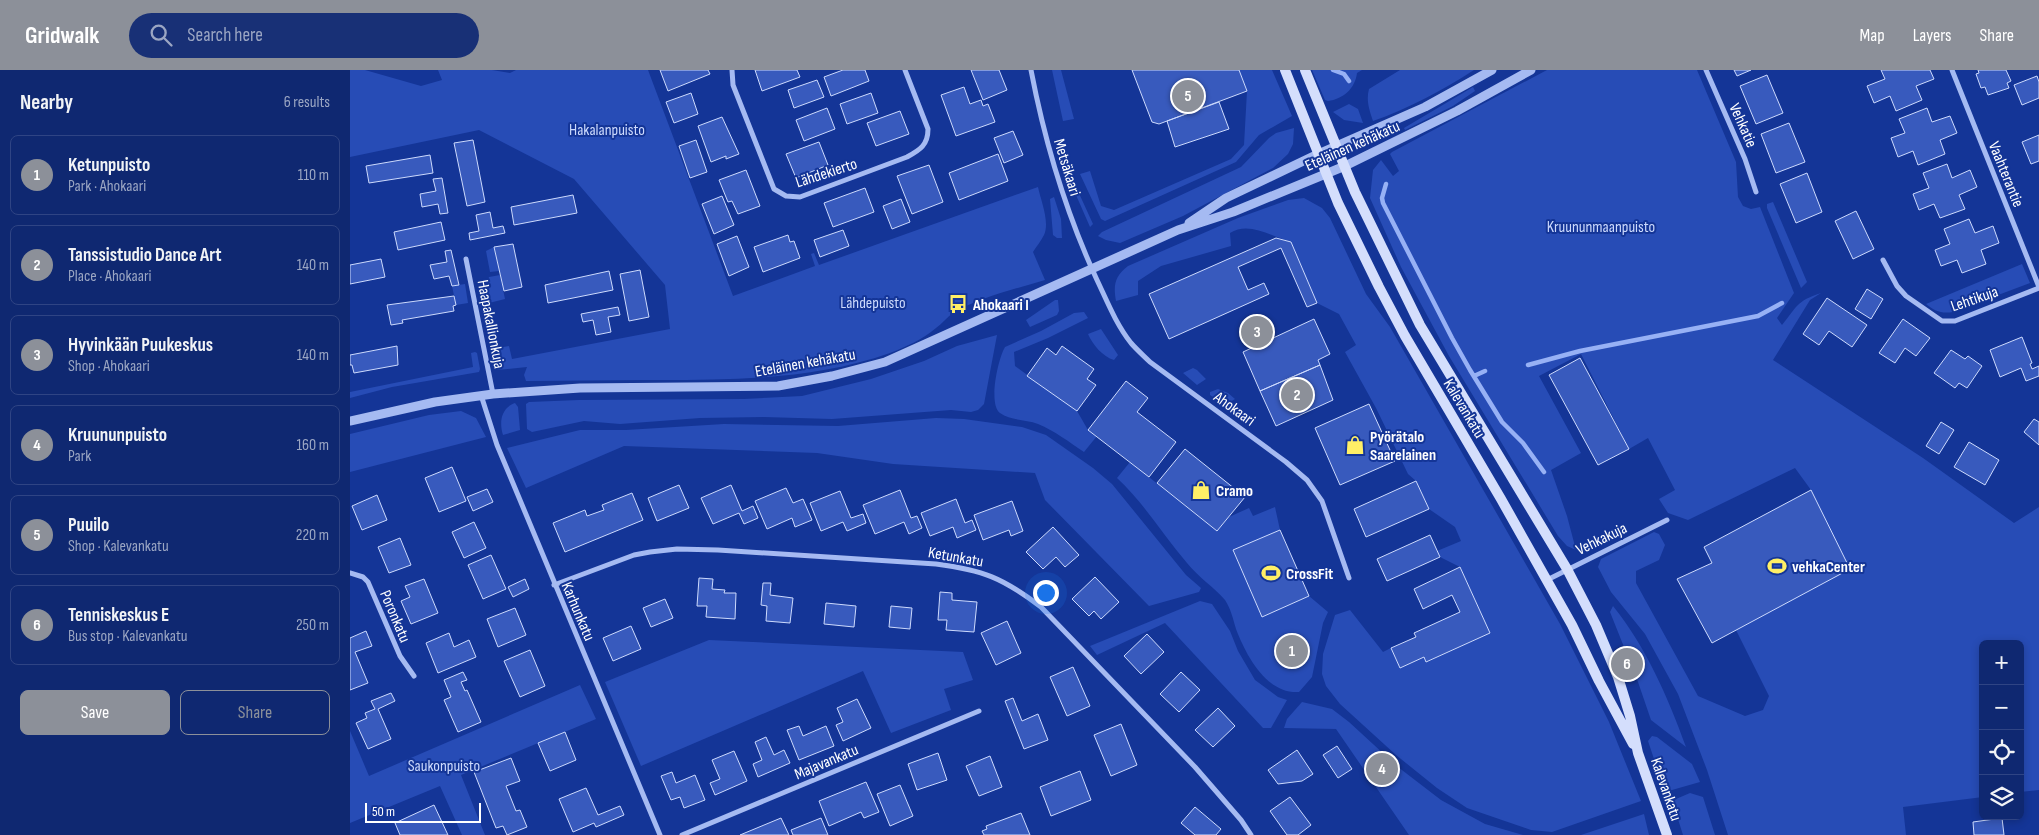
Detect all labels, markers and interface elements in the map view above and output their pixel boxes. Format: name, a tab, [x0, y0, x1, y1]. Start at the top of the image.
search box	[129, 13, 479, 58]
text: Gridwalk	[25, 21, 99, 50]
icon: search	[147, 21, 175, 49]
text: Search here	[187, 24, 263, 47]
text: Map	[1860, 25, 1885, 46]
text: Layers	[1913, 25, 1952, 46]
text: Share	[1980, 25, 2014, 46]
pin: 5	[1172, 77, 1204, 115]
text: Nearby	[20, 90, 73, 115]
text: 6 results	[284, 93, 330, 112]
street label: Vehkatie	[1724, 100, 1761, 151]
street label: Eteläinen kehäkatu	[1302, 117, 1403, 176]
park label: Hakalanpuisto	[569, 121, 645, 140]
street label: Metsäkaari	[1049, 137, 1084, 198]
street label: Vaahterantie	[1984, 139, 2027, 210]
text: Ketunpuisto	[68, 154, 150, 177]
street label: Lähdekierto	[793, 155, 860, 192]
text: 1	[34, 166, 40, 185]
text: 110 m	[298, 166, 329, 185]
text: Park · Ahokaari	[68, 177, 146, 196]
park label: Kruununmaanpuisto	[1547, 218, 1655, 237]
text: Tanssistudio Dance Art	[68, 244, 222, 267]
text: 2	[33, 256, 41, 275]
text: 140 m	[297, 256, 329, 275]
text: Place · Ahokaari	[68, 267, 151, 286]
street label: Haapakallionkuja	[473, 278, 508, 370]
street label: Lehtikuja	[1948, 282, 2001, 316]
bus stop icon: Ahokaari I	[947, 293, 969, 315]
park label: Lähdepuisto	[840, 294, 906, 313]
place label: Ahokaari I	[972, 296, 1029, 315]
pin: 3	[1241, 313, 1273, 351]
text: Hyvinkään Puukeskus	[68, 334, 213, 357]
street label: Eteläinen kehäkatu	[754, 345, 857, 382]
text: 3	[33, 346, 41, 365]
text: 140 m	[297, 346, 329, 365]
text: Shop · Ahokaari	[68, 357, 150, 376]
pin: 2	[1281, 376, 1313, 414]
street label: Kalevankatu	[1439, 376, 1489, 442]
street label: Ahokaari	[1209, 387, 1259, 431]
text: Kruununpuisto	[68, 424, 167, 447]
place label: Pyörätalo Saarelainen	[1370, 428, 1436, 465]
shop icon: Pyörätalo Saarelainen	[1344, 434, 1366, 456]
text: 4	[33, 436, 41, 455]
text: 160 m	[296, 436, 329, 455]
text: Park	[68, 447, 91, 466]
shop icon: Cramo	[1190, 479, 1212, 501]
place label: Cramo	[1216, 482, 1253, 501]
text: Puuilo	[68, 514, 109, 537]
street label: Vehkakuja	[1573, 519, 1630, 560]
text: 5	[33, 526, 41, 545]
text: 220 m	[296, 526, 329, 545]
text: Shop · Kalevankatu	[68, 537, 169, 556]
street label: Ketunkatu	[927, 543, 985, 572]
sports icon: vehkaCenter	[1766, 555, 1788, 577]
place label: vehkaCenter	[1792, 558, 1865, 577]
sports icon: CrossFit	[1260, 562, 1282, 584]
place label: CrossFit	[1286, 565, 1333, 584]
street label: Karhunkatu	[557, 579, 599, 644]
your location	[1033, 580, 1059, 606]
street label: Poronkatu	[375, 588, 414, 646]
text: Tenniskeskus E	[68, 604, 169, 627]
text: 6	[33, 616, 41, 635]
text: 250 m	[296, 616, 329, 635]
text: Bus stop · Kalevankatu	[68, 627, 188, 646]
pin: 1	[1276, 632, 1308, 670]
map controls	[1979, 640, 2024, 820]
button: +	[1979, 640, 2024, 685]
pin: 6	[1611, 645, 1643, 683]
button: −	[1979, 685, 2024, 730]
button: Save	[20, 690, 170, 735]
button: Share	[180, 690, 330, 735]
button: locate	[1979, 730, 2024, 775]
street label: Majavankatu	[792, 740, 861, 784]
pin: 4	[1366, 750, 1398, 788]
street label: Kalevankatu	[1646, 755, 1685, 824]
park label: Saukonpuisto	[408, 757, 480, 776]
button: layers	[1979, 775, 2024, 820]
scale bar	[365, 800, 481, 823]
text: 50 m	[372, 803, 395, 820]

